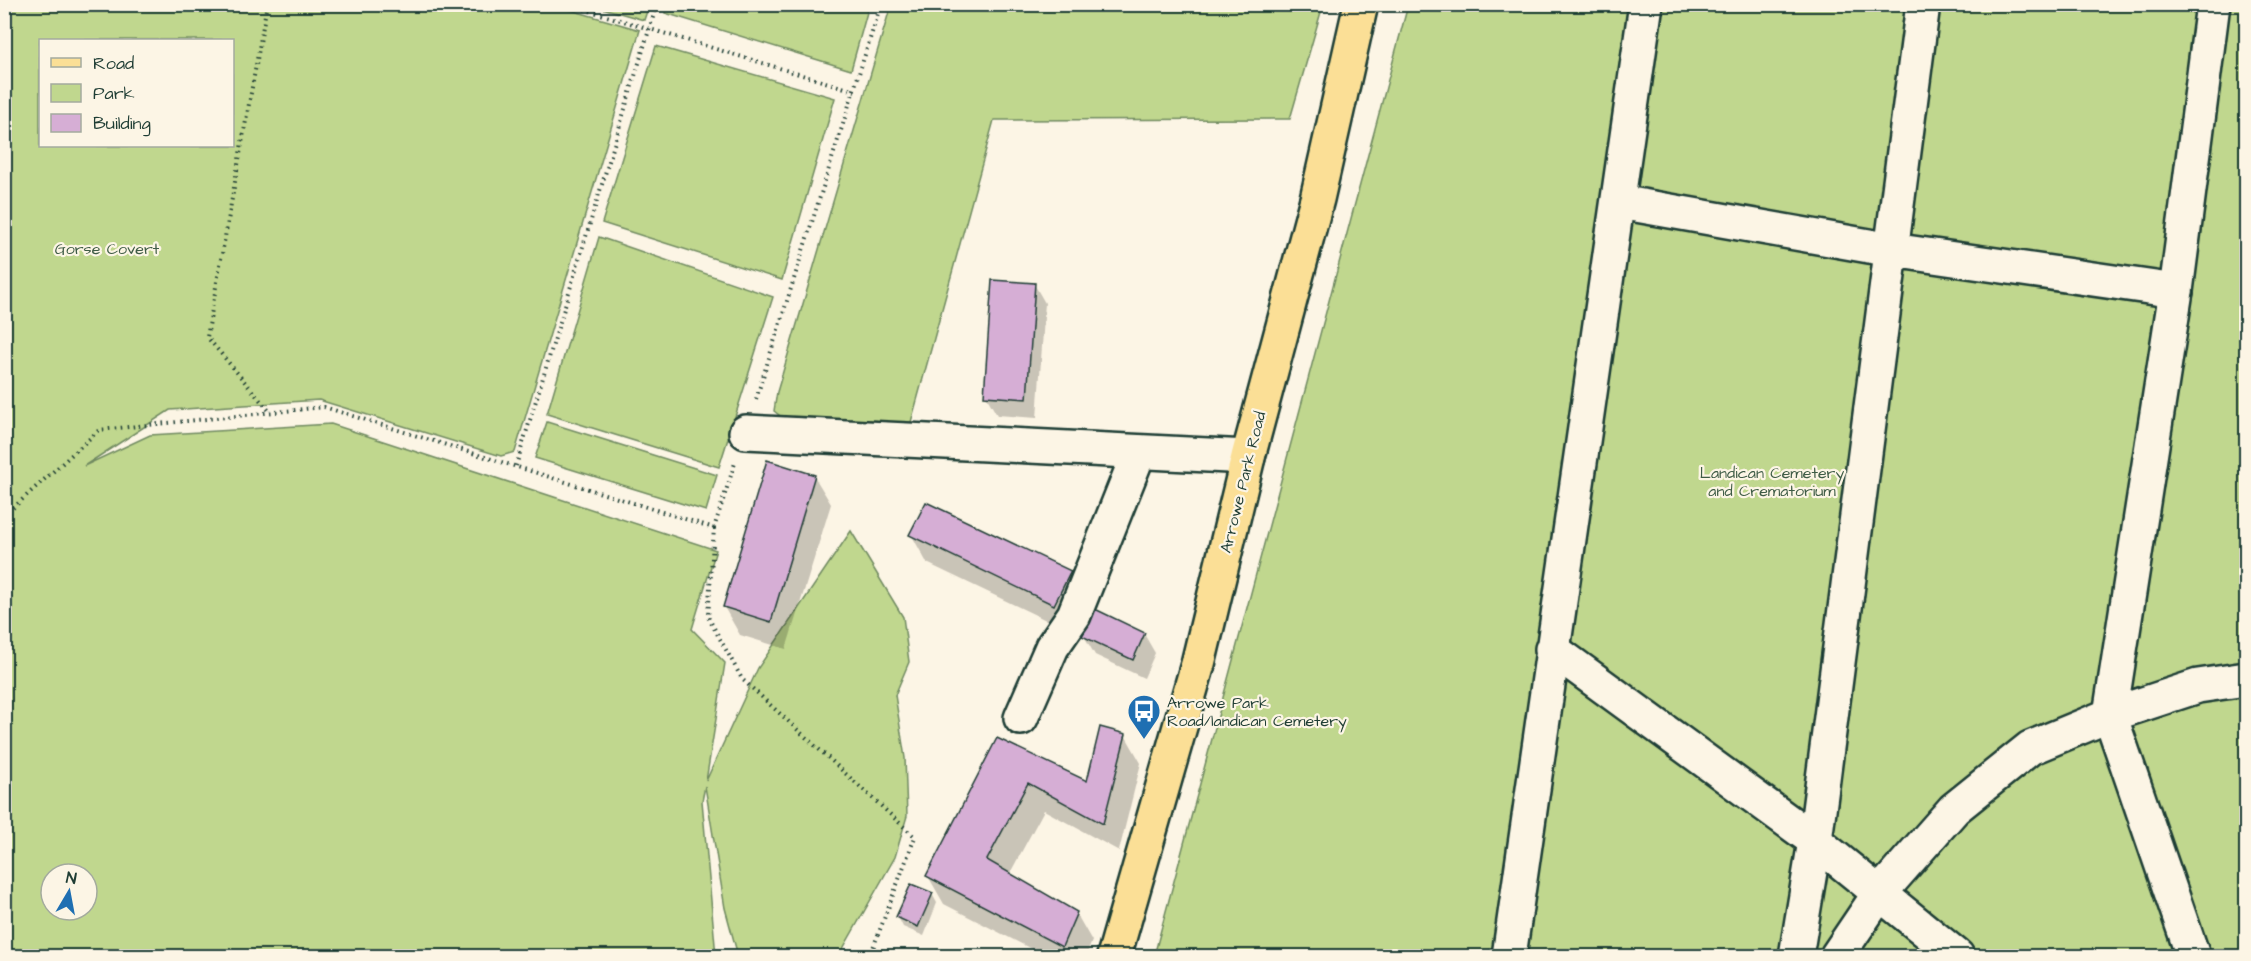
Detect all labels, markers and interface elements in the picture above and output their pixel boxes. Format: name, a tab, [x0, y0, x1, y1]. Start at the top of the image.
legend	[39, 39, 234, 147]
text: Road	[93, 51, 134, 76]
text: Park	[93, 81, 135, 106]
text: Building	[93, 111, 151, 137]
park label: Gorse Covert	[55, 238, 160, 260]
street label: Arrowe Park Road	[1215, 409, 1271, 555]
park label: Landican Cemetery and Crematorium	[1700, 462, 1844, 502]
place label: Arrowe Park Road/landican Cemetery	[1167, 692, 1347, 733]
bus stop icon: Arrowe Park Road/landican Cemetery	[1126, 693, 1162, 740]
north arrow	[39, 862, 99, 922]
text: N	[65, 867, 78, 890]

